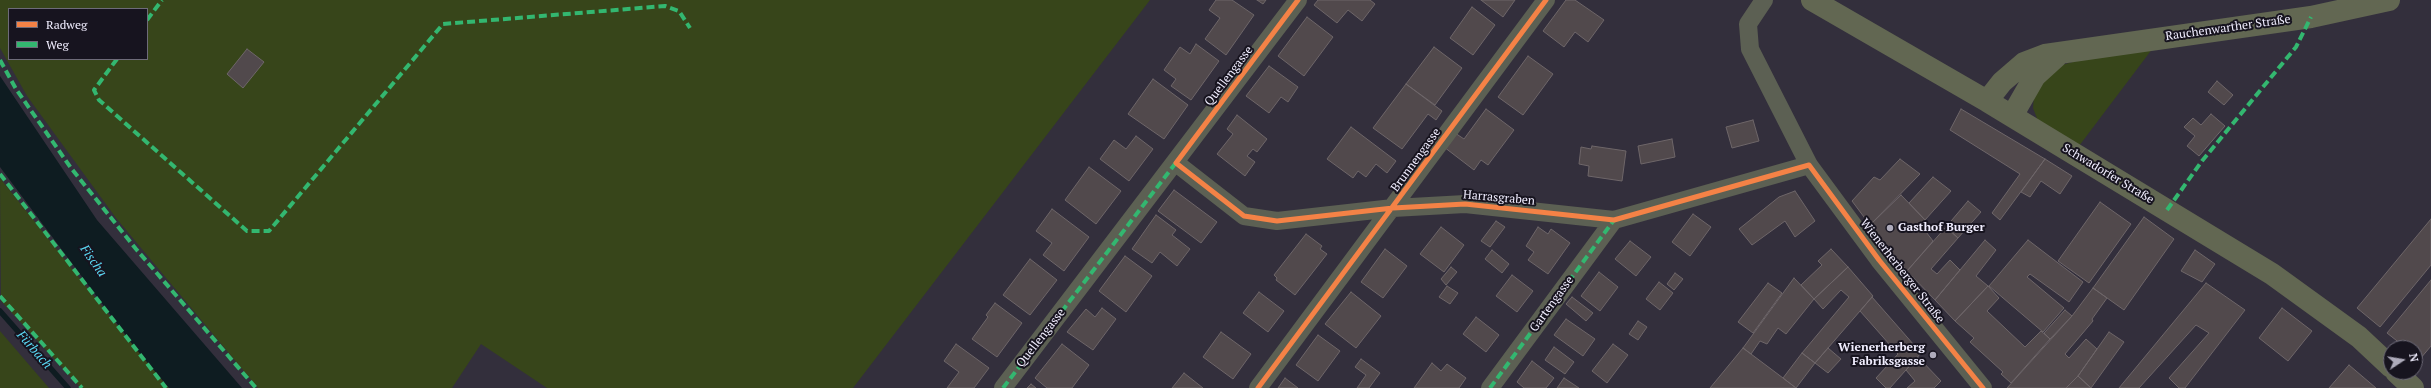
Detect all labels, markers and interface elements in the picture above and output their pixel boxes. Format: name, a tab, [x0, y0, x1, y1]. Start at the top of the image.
legend	[8, 8, 148, 60]
street label: Rauchenwarther Straße	[2165, 12, 2291, 44]
text: Radweg	[46, 17, 87, 32]
text: Weg	[46, 37, 69, 52]
street label: Quellengasse	[1202, 43, 1256, 109]
street label: Brunnengasse	[1388, 125, 1444, 195]
street label: Schwadorfer Straße	[2060, 141, 2156, 207]
street label: Harrasgraben	[1463, 188, 1535, 208]
street label: Wienerherberger Straße	[1857, 216, 1947, 326]
place label: Gasthof Burger	[1898, 221, 1985, 235]
marker: Gasthof Burger	[1885, 223, 1895, 233]
water label: Fischa	[76, 242, 110, 280]
street label: Gartengasse	[1527, 273, 1577, 335]
street label: Quellengasse	[1013, 306, 1069, 370]
water label: Fürbach	[13, 328, 55, 372]
north arrow	[2383, 340, 2423, 380]
place label: Wienerherberg Fabriksgasse	[1838, 341, 1925, 369]
marker: Wienerherberg Fabriksgasse	[1928, 350, 1938, 360]
text: N	[2406, 352, 2421, 363]

